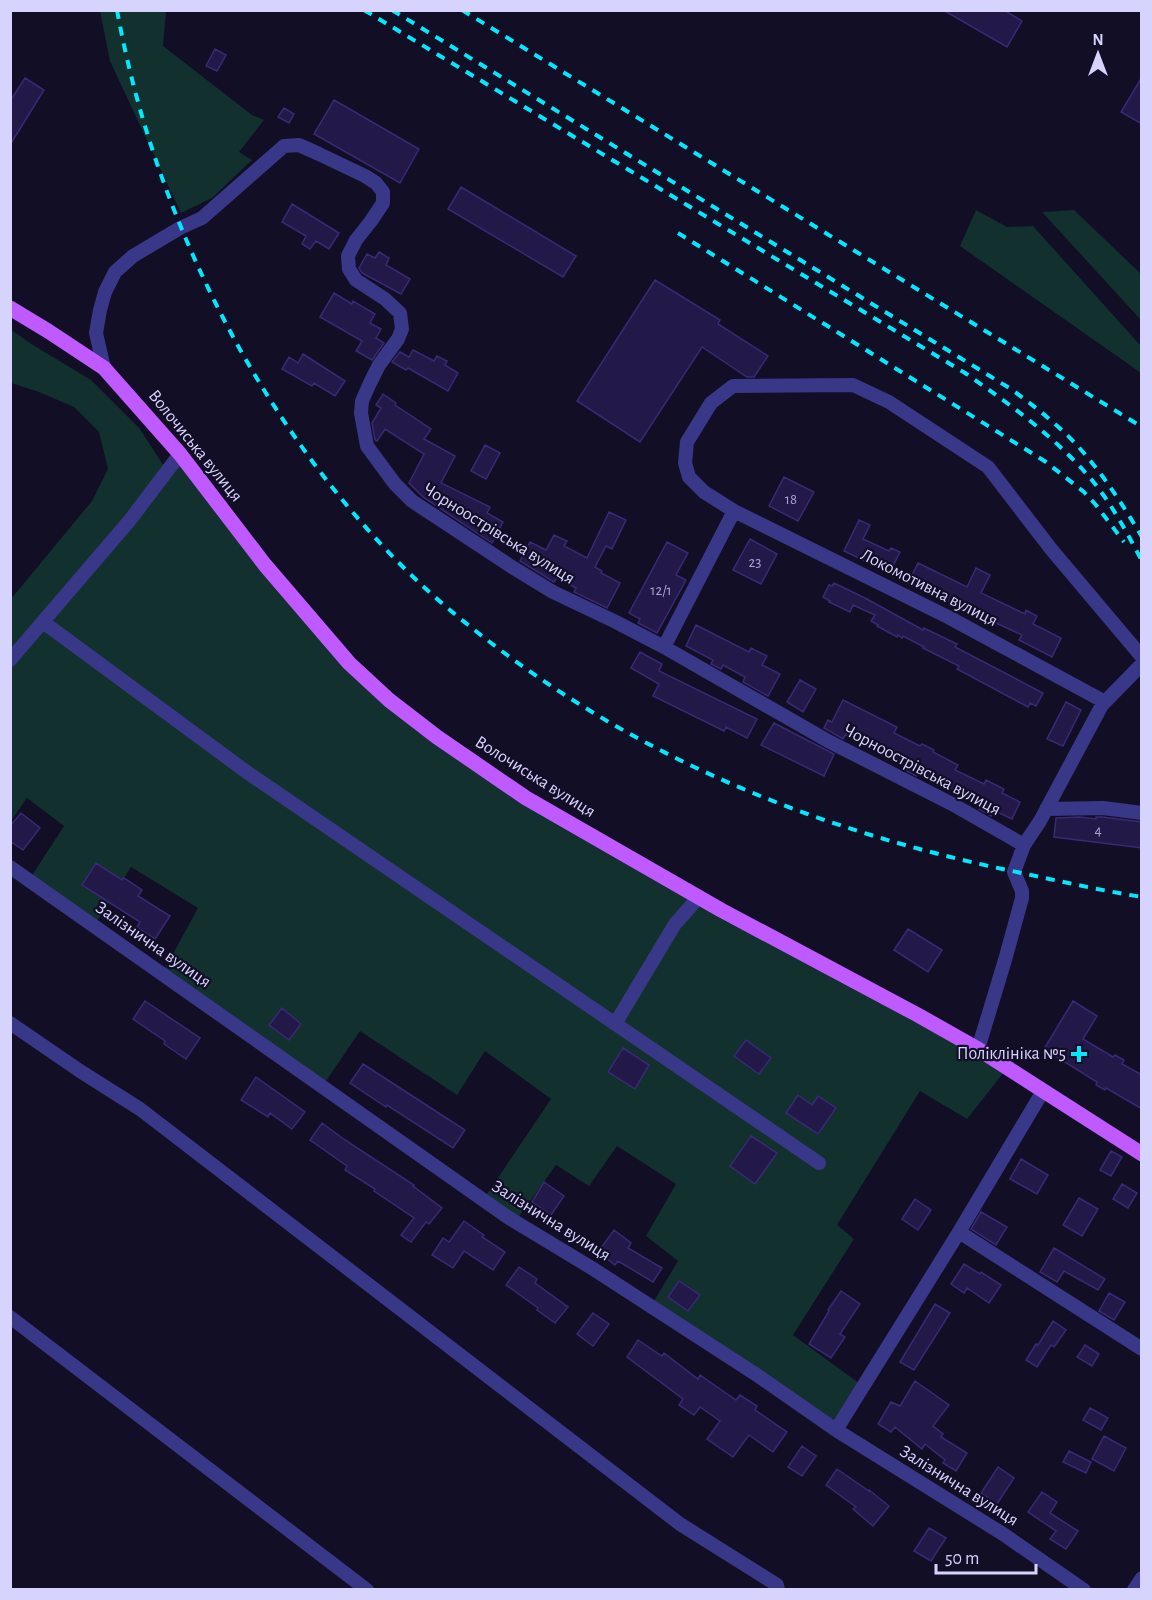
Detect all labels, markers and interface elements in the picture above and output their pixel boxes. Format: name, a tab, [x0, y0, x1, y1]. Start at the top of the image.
north arrow	[1068, 24, 1128, 84]
text: N	[1092, 32, 1104, 48]
street label: Волочиська вулиця	[145, 387, 245, 505]
street label: Чорноострівська вулиця	[420, 480, 578, 588]
house number: 18	[785, 492, 797, 507]
street label: Локомотивна вулиця	[858, 546, 1000, 630]
house number: 23	[748, 555, 762, 570]
house number: 12/1	[650, 583, 672, 598]
street label: Чорноострівська вулиця	[840, 721, 1004, 819]
street label: Волочиська вулиця	[472, 733, 598, 821]
house number: 4	[1094, 823, 1102, 838]
street label: Залізнична вулиця	[92, 899, 214, 991]
place label: Поліклініка №5	[957, 1045, 1066, 1063]
marker: Поліклініка №5	[1070, 1045, 1088, 1063]
street label: Залізнична вулиця	[488, 1177, 614, 1265]
street label: Залізнична вулиця	[896, 1442, 1022, 1530]
scale bar	[936, 1537, 1036, 1575]
text: 50 m	[945, 1550, 979, 1568]

